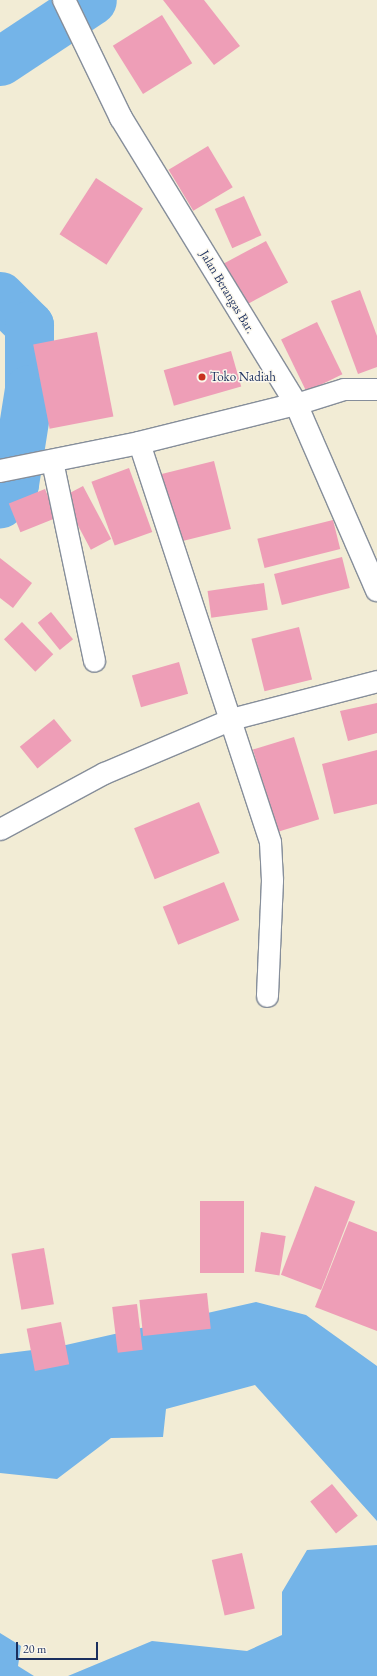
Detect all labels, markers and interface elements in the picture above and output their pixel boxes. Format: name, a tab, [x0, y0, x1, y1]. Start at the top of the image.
street label: Jalan Berangas Bar.	[196, 248, 258, 336]
place label: Toko Nadiah	[210, 369, 276, 385]
marker: Toko Nadiah	[197, 372, 207, 382]
scale bar	[18, 1634, 100, 1660]
text: 20 m	[23, 1641, 46, 1657]

